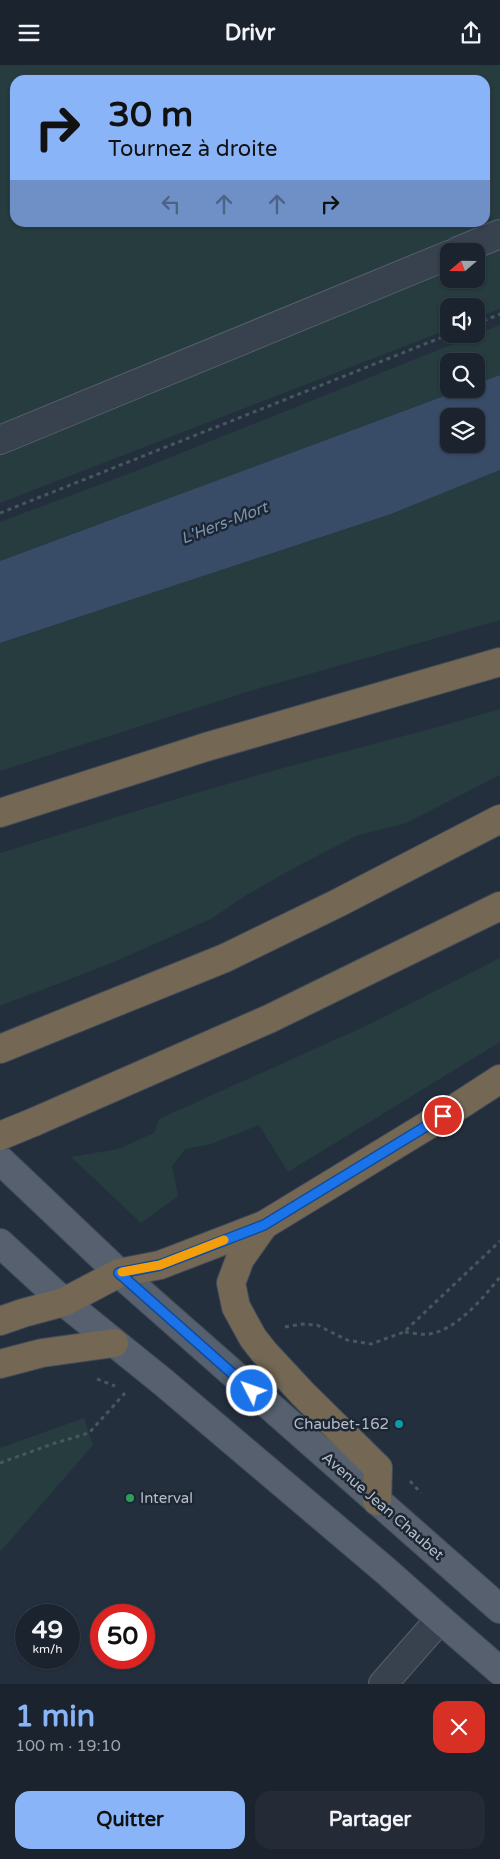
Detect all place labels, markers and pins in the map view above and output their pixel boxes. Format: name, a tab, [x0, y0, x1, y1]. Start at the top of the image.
pin	[422, 1095, 464, 1137]
place label: Chaubet-162	[294, 1415, 389, 1433]
marker: Chaubet-162	[393, 1418, 405, 1430]
place label: Interval	[140, 1489, 193, 1507]
marker: Interval	[124, 1492, 136, 1504]

